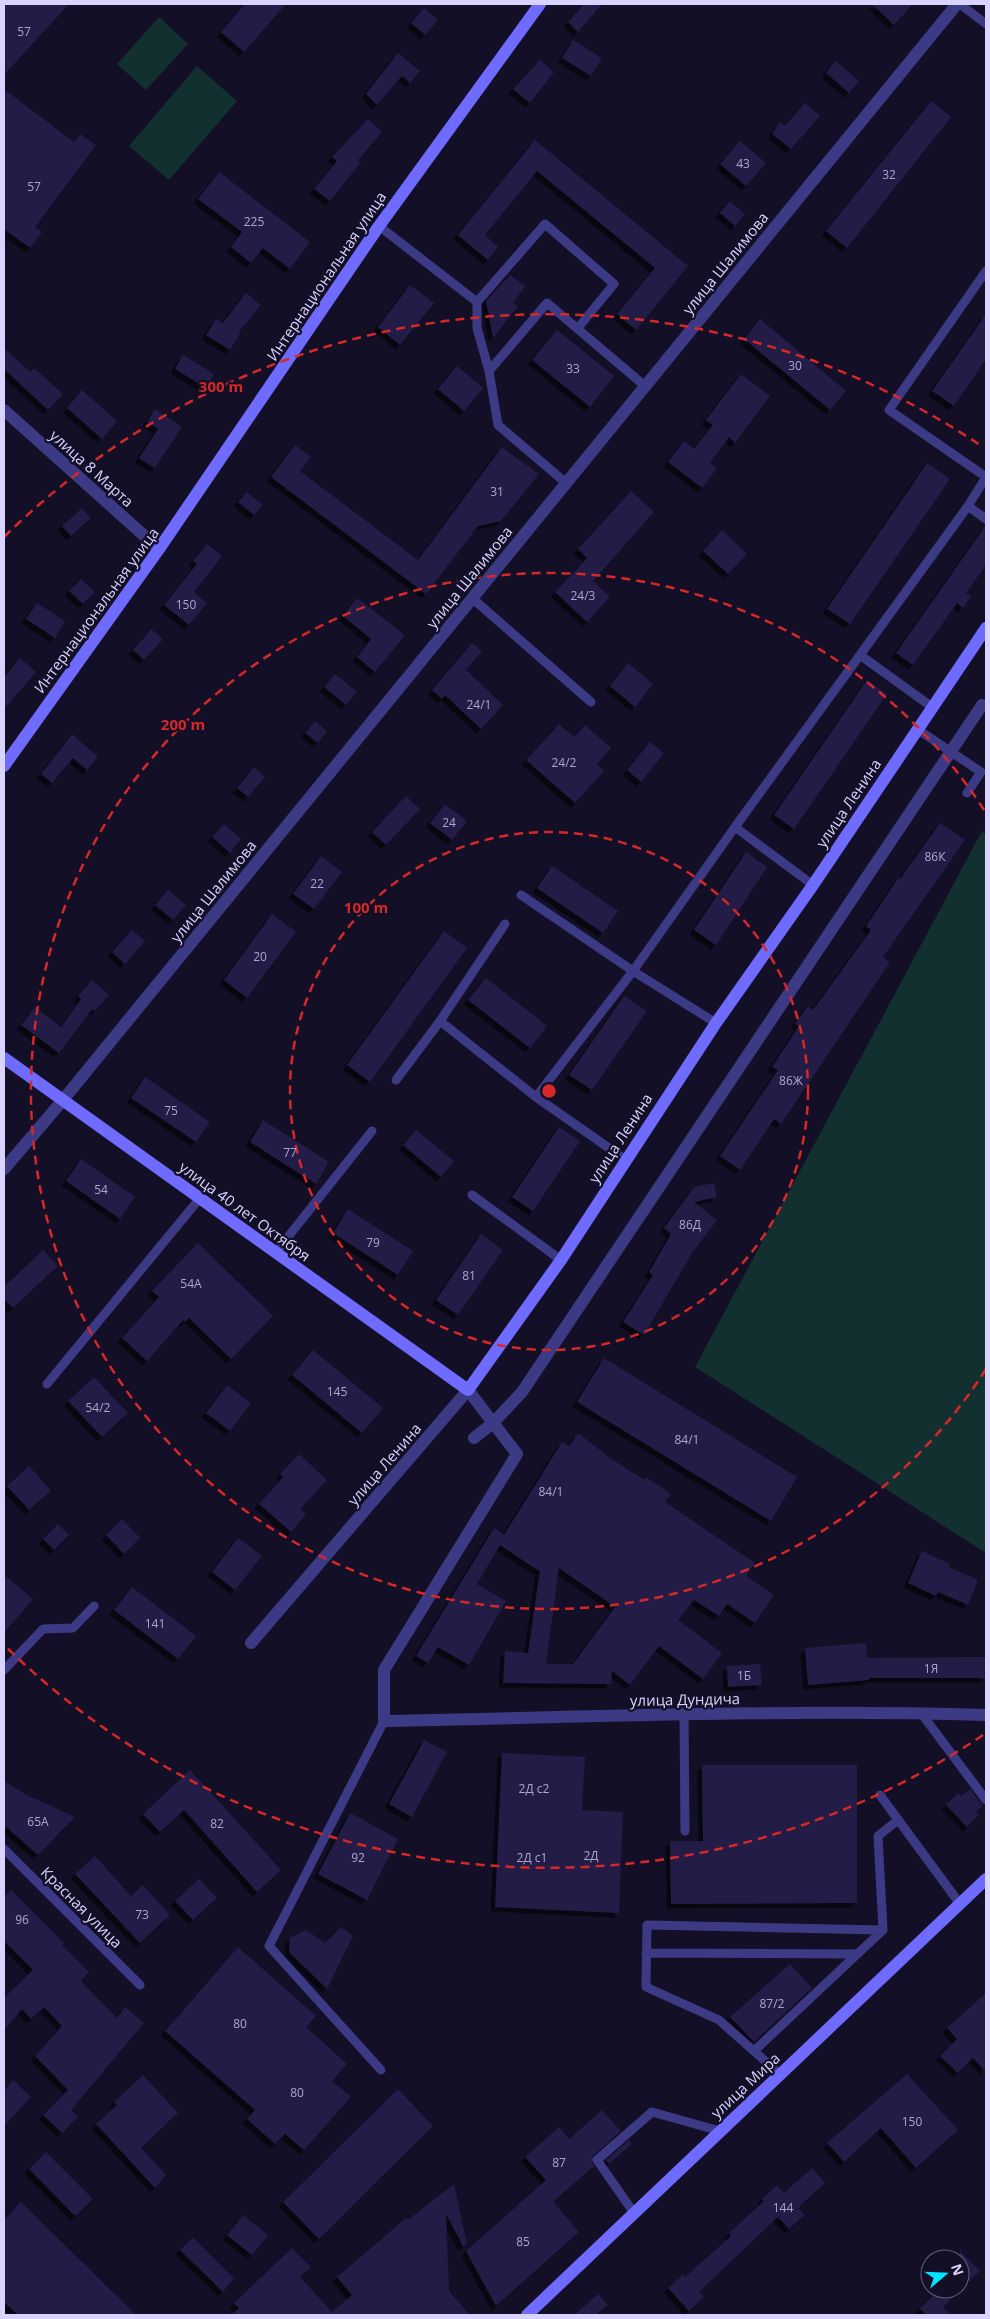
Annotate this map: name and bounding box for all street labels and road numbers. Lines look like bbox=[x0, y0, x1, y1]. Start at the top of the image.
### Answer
street label: Интернациональная улица bbox=[262, 188, 390, 364]
street label: улица Шалимова bbox=[678, 208, 772, 318]
street label: улица 8 Марта bbox=[46, 425, 138, 511]
street label: улица Шалимова bbox=[422, 522, 516, 632]
street label: Интернациональная улица bbox=[29, 523, 163, 697]
street label: улица Ленина bbox=[811, 755, 885, 851]
street label: улица Шалимова bbox=[166, 836, 260, 946]
street label: улица Ленина bbox=[584, 1089, 656, 1187]
street label: улица 40 лет Октября bbox=[175, 1157, 315, 1265]
street label: улица Ленина bbox=[343, 1419, 425, 1509]
street label: улица Дундича bbox=[630, 1688, 740, 1710]
street label: Красная улица bbox=[37, 1862, 127, 1952]
street label: улица Мира bbox=[706, 2048, 784, 2122]

